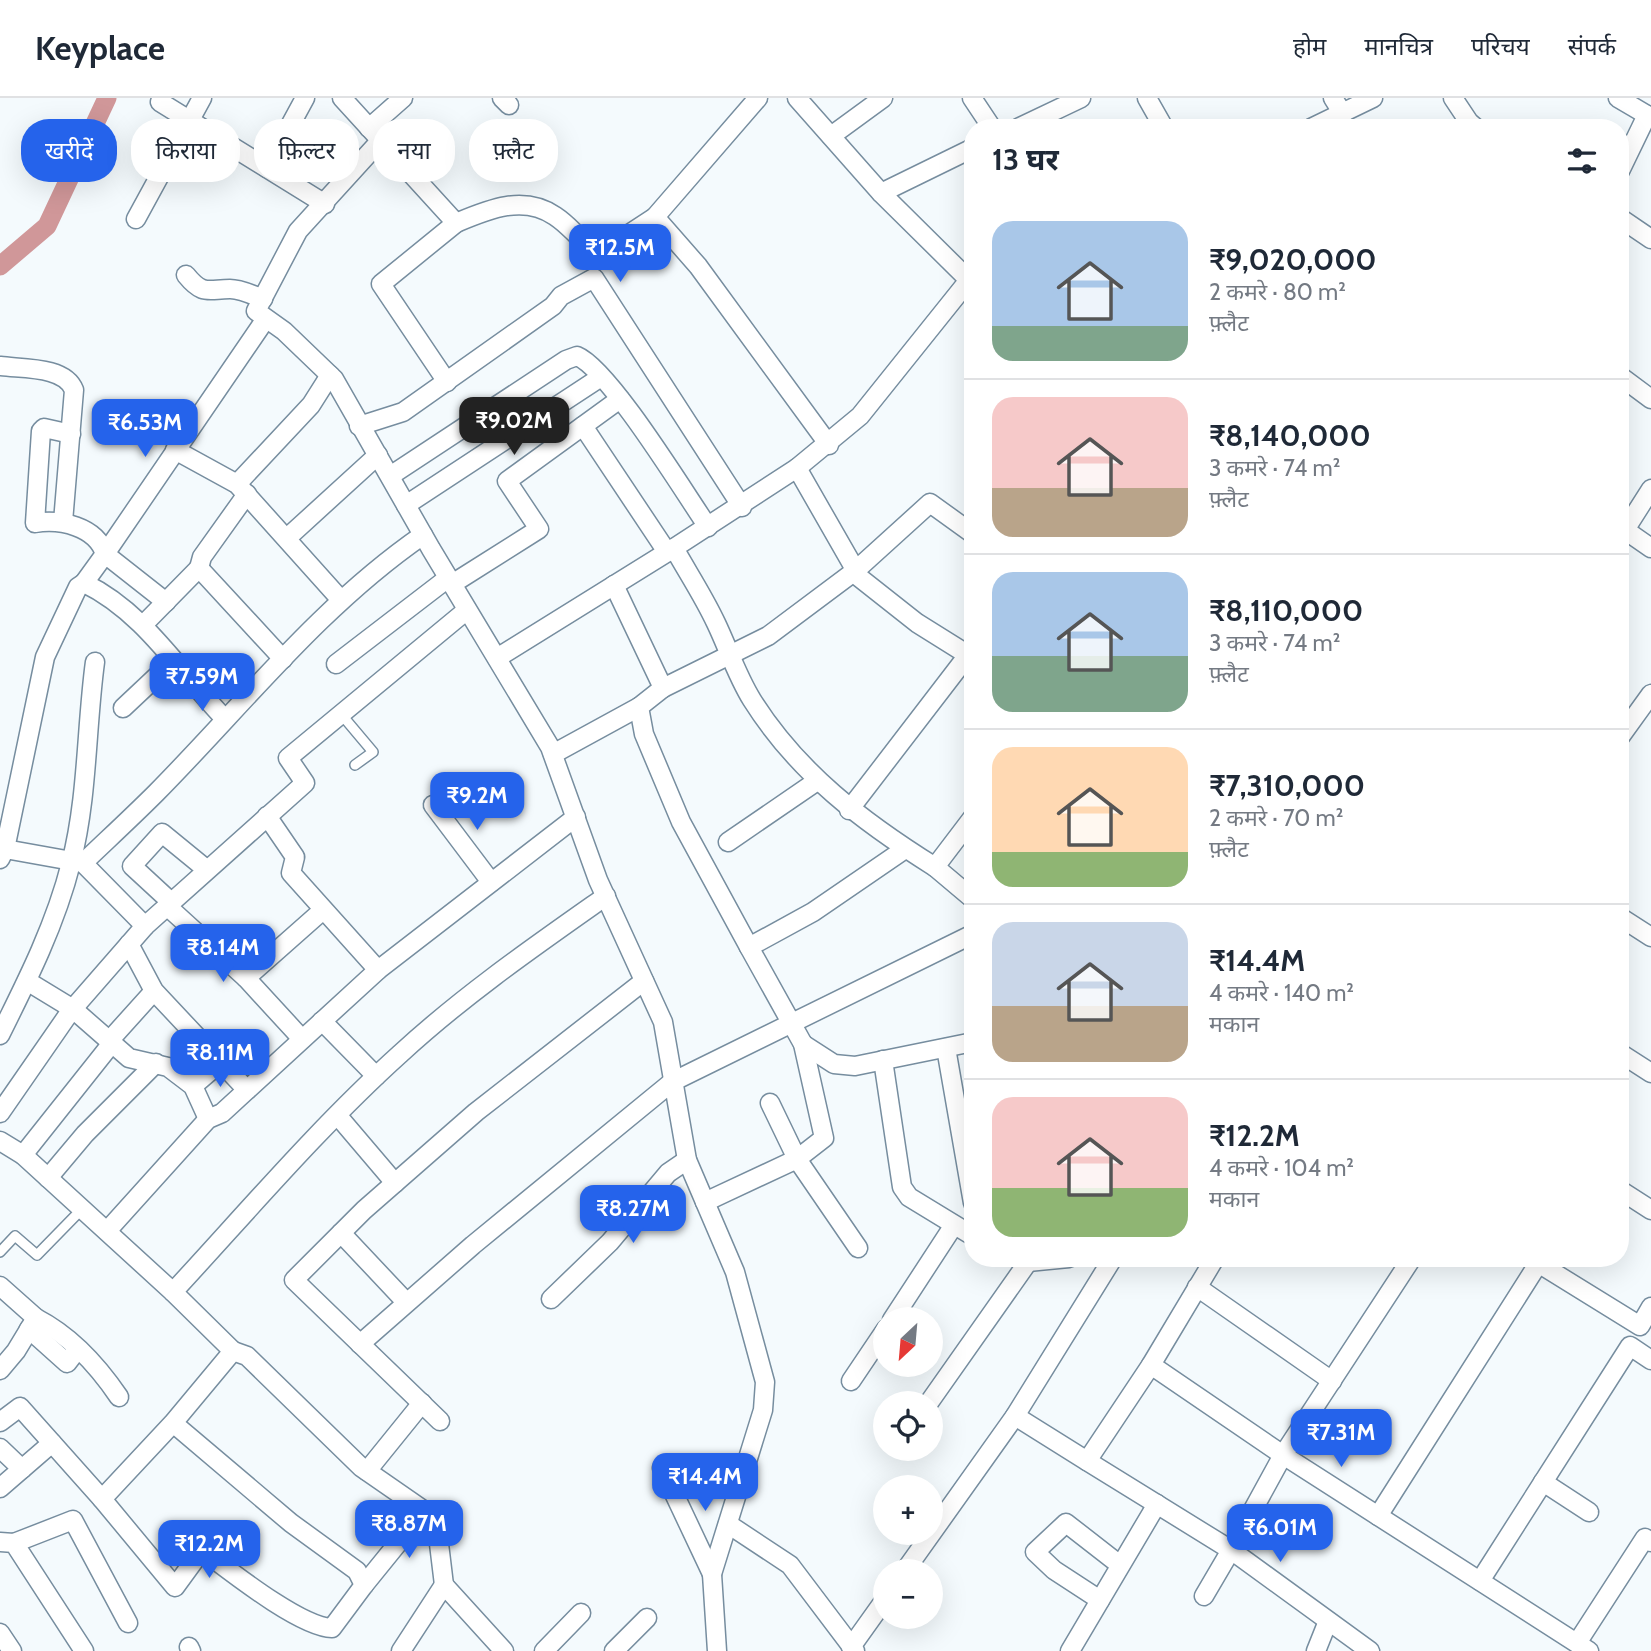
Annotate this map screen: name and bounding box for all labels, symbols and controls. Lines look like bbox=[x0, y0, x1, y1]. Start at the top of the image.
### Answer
text: Keyplace bbox=[35, 28, 165, 68]
text: होम bbox=[1293, 32, 1326, 61]
text: मानचित्र bbox=[1364, 32, 1433, 61]
text: परिचय bbox=[1471, 32, 1530, 61]
text: संपर्क bbox=[1568, 32, 1616, 61]
chip: खरीदें bbox=[21, 119, 117, 182]
chip: किराया bbox=[131, 119, 240, 182]
chip: फ़िल्टर bbox=[254, 119, 359, 182]
chip: नया bbox=[373, 119, 455, 182]
chip: फ़्लैट bbox=[469, 119, 558, 182]
text: 13 घर bbox=[992, 141, 1059, 178]
icon: filters bbox=[1563, 142, 1601, 180]
pin: ₹12.5M bbox=[563, 225, 677, 284]
text: ₹12.5M bbox=[585, 233, 655, 261]
text: ₹9,020,000 bbox=[1209, 241, 1377, 278]
icon: home bbox=[1048, 249, 1132, 333]
text: 2 कमरे · 80 m² bbox=[1209, 278, 1346, 306]
text: फ़्लैट bbox=[1209, 309, 1249, 337]
pin: ₹9.02M bbox=[457, 398, 571, 457]
pin: ₹6.53M bbox=[88, 400, 202, 459]
text: ₹9.02M bbox=[475, 406, 553, 434]
text: ₹6.53M bbox=[108, 408, 182, 436]
text: ₹8,140,000 bbox=[1209, 417, 1371, 454]
icon: home bbox=[1048, 425, 1132, 509]
text: 3 कमरे · 74 m² bbox=[1209, 454, 1340, 482]
text: फ़्लैट bbox=[1209, 485, 1249, 513]
text: ₹8,110,000 bbox=[1209, 592, 1363, 629]
icon: home bbox=[1048, 600, 1132, 684]
text: 3 कमरे · 74 m² bbox=[1209, 629, 1340, 657]
pin: ₹7.59M bbox=[145, 654, 259, 713]
text: फ़्लैट bbox=[1209, 660, 1249, 688]
text: ₹7.59M bbox=[166, 662, 238, 690]
text: ₹7,310,000 bbox=[1209, 767, 1365, 804]
pin: ₹9.2M bbox=[428, 772, 526, 832]
icon: home bbox=[1048, 775, 1132, 859]
text: ₹9.2M bbox=[446, 781, 508, 809]
text: 2 कमरे · 70 m² bbox=[1209, 804, 1343, 832]
text: फ़्लैट bbox=[1209, 835, 1249, 863]
pin: ₹8.14M bbox=[166, 924, 280, 984]
text: ₹8.14M bbox=[186, 933, 260, 961]
text: ₹14.4M bbox=[1209, 942, 1305, 979]
icon: home bbox=[1048, 950, 1132, 1034]
text: 4 कमरे · 140 m² bbox=[1209, 979, 1354, 1007]
text: मकान bbox=[1209, 1010, 1259, 1038]
pin: ₹8.11M bbox=[163, 1030, 277, 1089]
text: ₹8.11M bbox=[186, 1038, 254, 1066]
text: ₹12.2M bbox=[1209, 1117, 1300, 1154]
icon: home bbox=[1048, 1125, 1132, 1209]
text: 4 कमरे · 104 m² bbox=[1209, 1154, 1354, 1182]
text: मकान bbox=[1209, 1185, 1259, 1213]
pin: ₹8.27M bbox=[576, 1186, 690, 1245]
text: ₹8.27M bbox=[596, 1194, 670, 1222]
north arrow bbox=[873, 1307, 943, 1377]
map controls bbox=[873, 1307, 943, 1629]
button: locate bbox=[873, 1391, 943, 1461]
pin: ₹7.31M bbox=[1284, 1410, 1398, 1469]
text: ₹7.31M bbox=[1307, 1418, 1375, 1446]
pin: ₹14.4M bbox=[648, 1454, 762, 1513]
text: ₹14.4M bbox=[668, 1462, 742, 1490]
button: + bbox=[873, 1475, 943, 1545]
pin: ₹8.87M bbox=[352, 1500, 466, 1560]
pin: ₹6.01M bbox=[1223, 1504, 1337, 1564]
text: ₹8.87M bbox=[371, 1509, 447, 1537]
text: ₹6.01M bbox=[1243, 1513, 1317, 1541]
pin: ₹12.2M bbox=[152, 1520, 266, 1580]
text: ₹12.2M bbox=[174, 1529, 244, 1557]
button: − bbox=[873, 1559, 943, 1629]

